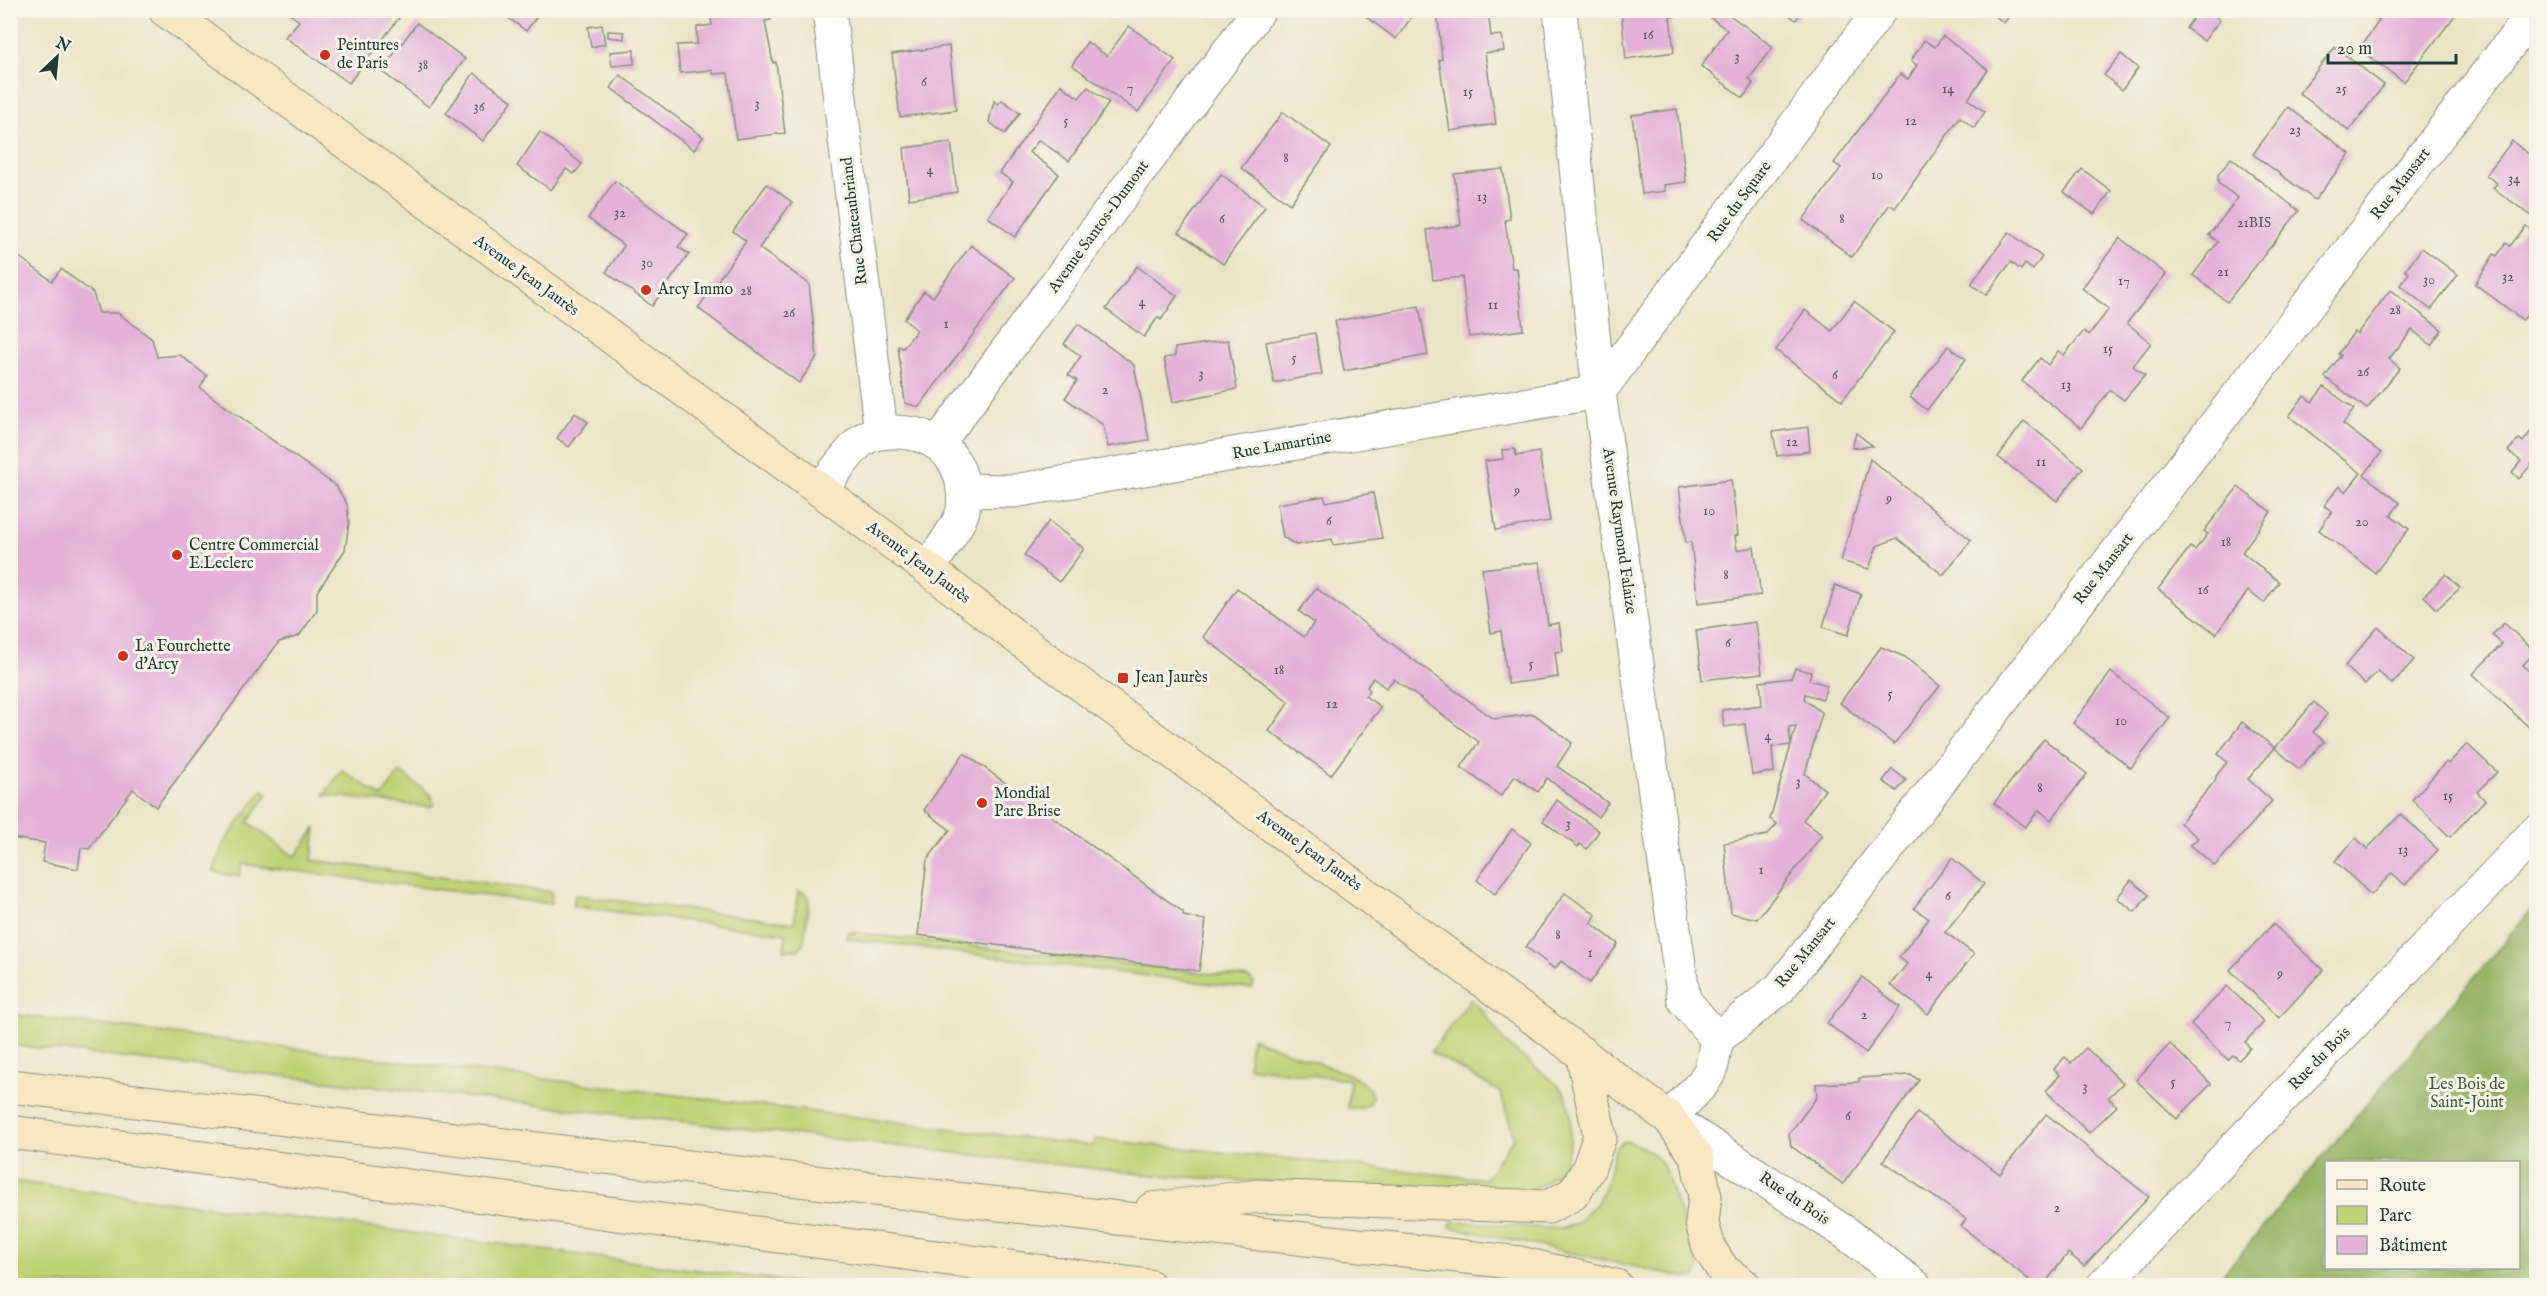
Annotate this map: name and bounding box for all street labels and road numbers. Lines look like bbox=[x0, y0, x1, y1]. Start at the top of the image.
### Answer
street label: Rue Mansart bbox=[2367, 144, 2436, 224]
street label: Rue Chateaubriand bbox=[837, 155, 873, 286]
street label: Avenue Santos-Dumont bbox=[1044, 156, 1154, 298]
street label: Rue du Square bbox=[1704, 157, 1776, 247]
street label: Avenue Jean Jaurès bbox=[469, 231, 583, 321]
street label: Rue Lamartine bbox=[1231, 427, 1333, 465]
street label: Avenue Raymond Falaize bbox=[1597, 446, 1641, 615]
street label: Avenue Jean Jaurès bbox=[861, 517, 974, 609]
street label: Rue Mansart bbox=[2070, 529, 2139, 609]
street label: Avenue Jean Jaurès bbox=[1252, 806, 1366, 896]
street label: Rue Mansart bbox=[1771, 913, 1841, 993]
street label: Rue du Bois bbox=[2285, 1023, 2355, 1095]
street label: Rue du Bois bbox=[1755, 1168, 1833, 1230]

